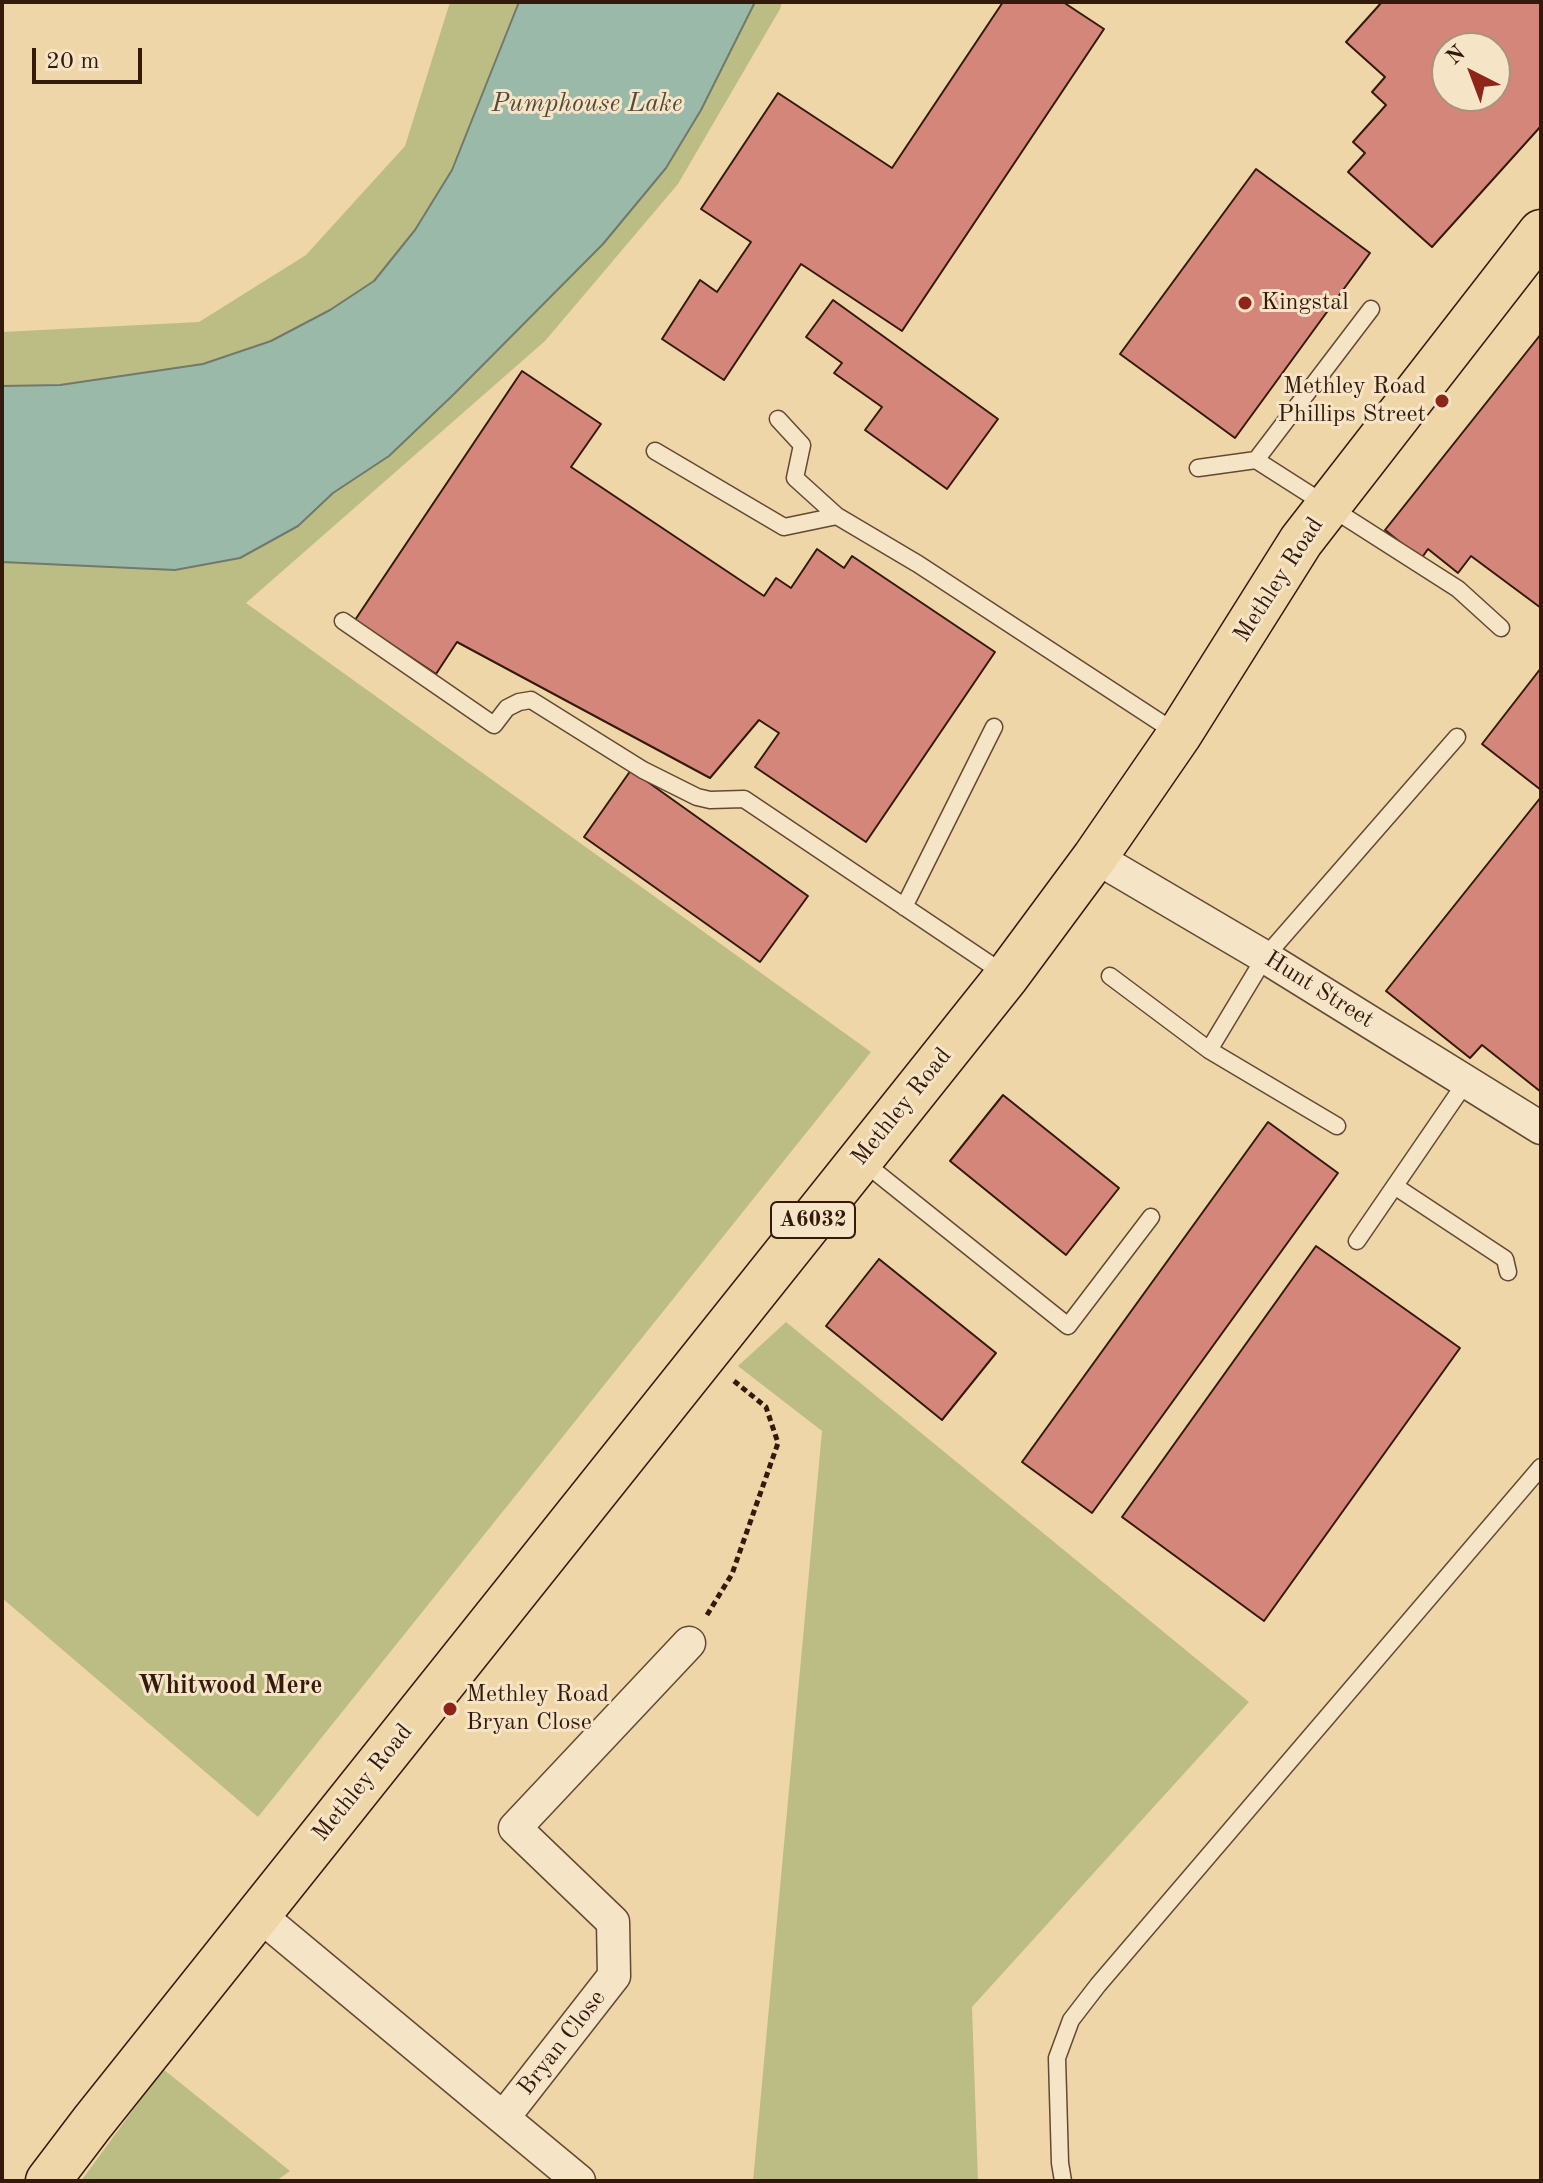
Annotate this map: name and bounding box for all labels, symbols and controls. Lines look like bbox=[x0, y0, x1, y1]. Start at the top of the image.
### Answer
scale bar bbox=[36, 32, 146, 82]
north arrow bbox=[1431, 32, 1511, 112]
text: N bbox=[1443, 42, 1470, 69]
text: 20 m bbox=[46, 50, 100, 74]
water label: Pumphouse Lake bbox=[492, 88, 682, 120]
place label: Kingstal bbox=[1261, 289, 1349, 317]
marker: Kingstal bbox=[1236, 294, 1254, 312]
place label: Methley Road Phillips Street bbox=[1278, 373, 1426, 429]
marker: Methley Road Phillips Street bbox=[1433, 392, 1451, 410]
street label: Methley Road bbox=[1228, 512, 1330, 648]
street label: Hunt Street bbox=[1259, 945, 1379, 1035]
street label: Methley Road bbox=[846, 1042, 958, 1172]
road number: A6032 bbox=[771, 1202, 855, 1238]
district label: Whitwood Mere bbox=[138, 1670, 322, 1702]
place label: Methley Road Bryan Close bbox=[466, 1681, 609, 1737]
marker: Methley Road Bryan Close bbox=[441, 1700, 459, 1718]
street label: Methley Road bbox=[307, 1718, 419, 1848]
street label: Bryan Close bbox=[512, 1985, 612, 2101]

